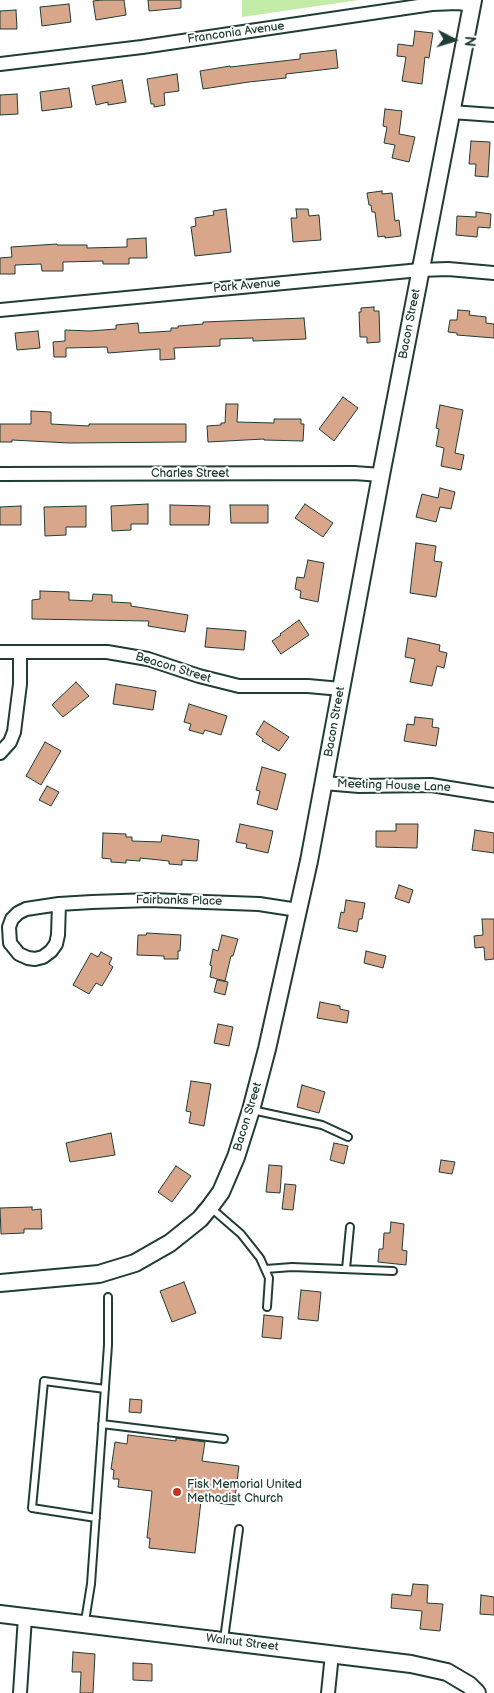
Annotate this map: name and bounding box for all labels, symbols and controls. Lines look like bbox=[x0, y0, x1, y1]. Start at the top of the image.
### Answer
north arrow bbox=[429, 15, 479, 65]
street label: Franconia Avenue bbox=[187, 19, 285, 47]
text: N bbox=[461, 35, 478, 47]
street label: Park Avenue bbox=[213, 276, 281, 296]
street label: Bacon Street bbox=[396, 288, 424, 360]
street label: Charles Street bbox=[151, 467, 229, 481]
street label: Beacon Street bbox=[133, 650, 213, 686]
street label: Bacon Street bbox=[322, 686, 348, 758]
street label: Meeting House Lane bbox=[337, 777, 451, 795]
street label: Fairbanks Place bbox=[136, 893, 222, 909]
street label: Bacon Street bbox=[231, 1081, 265, 1153]
place label: Fisk Memorial United Methodist Church bbox=[187, 1478, 302, 1506]
marker: Fisk Memorial United Methodist Church bbox=[171, 1486, 183, 1498]
street label: Walnut Street bbox=[205, 1631, 279, 1655]

